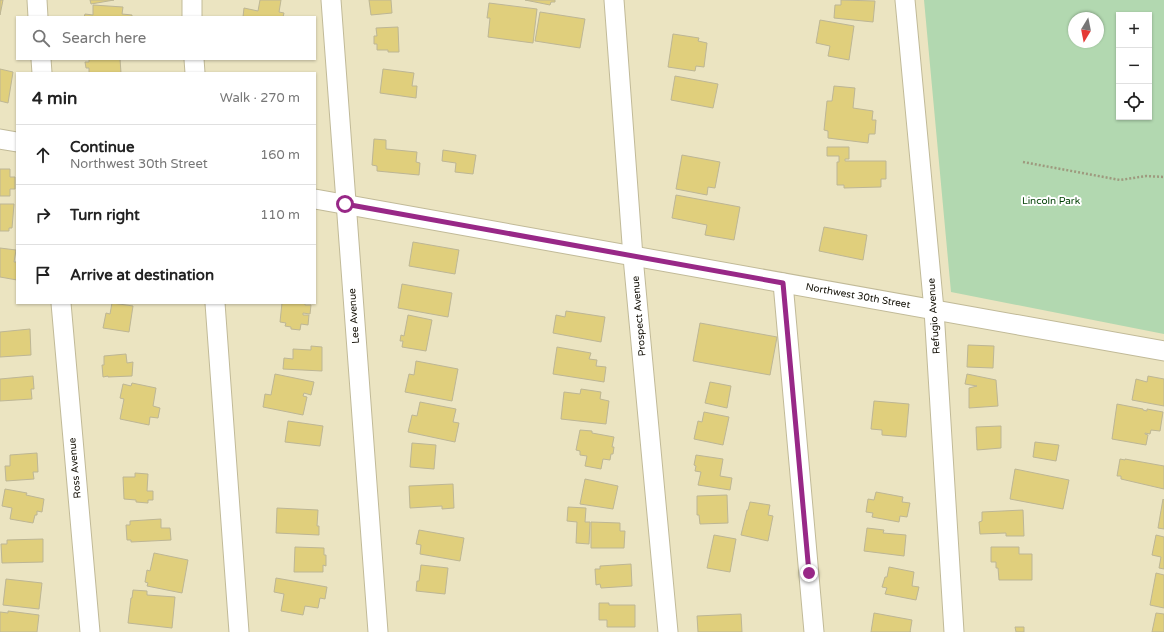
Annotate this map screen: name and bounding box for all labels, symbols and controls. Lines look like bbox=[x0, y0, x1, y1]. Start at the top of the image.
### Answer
north arrow bbox=[1068, 12, 1104, 48]
map controls bbox=[1116, 12, 1152, 120]
button: + bbox=[1116, 12, 1152, 48]
search box bbox=[16, 16, 316, 60]
icon: search bbox=[30, 27, 52, 49]
text: Search here bbox=[62, 29, 146, 47]
button: − bbox=[1116, 48, 1152, 84]
button: locate bbox=[1116, 84, 1152, 120]
text: 4 min bbox=[32, 88, 77, 109]
text: Walk · 270 m bbox=[220, 90, 300, 106]
text: Continue bbox=[70, 138, 134, 156]
icon: ahead bbox=[32, 144, 54, 166]
text: 160 m bbox=[260, 147, 300, 163]
text: Northwest 30th Street bbox=[70, 156, 208, 172]
route start bbox=[336, 195, 354, 213]
park label: Lincoln Park bbox=[1022, 195, 1081, 207]
icon: right bbox=[32, 204, 54, 226]
text: Turn right bbox=[70, 206, 140, 224]
text: 110 m bbox=[260, 207, 300, 223]
icon: arrive bbox=[32, 264, 54, 286]
text: Arrive at destination bbox=[70, 266, 214, 284]
street label: Prospect Avenue bbox=[629, 275, 648, 357]
street label: Refugio Avenue bbox=[925, 277, 943, 354]
street label: Northwest 30th Street bbox=[805, 281, 911, 311]
street label: Lee Avenue bbox=[346, 288, 362, 344]
street label: Ross Avenue bbox=[66, 437, 84, 499]
route end bbox=[800, 564, 818, 582]

